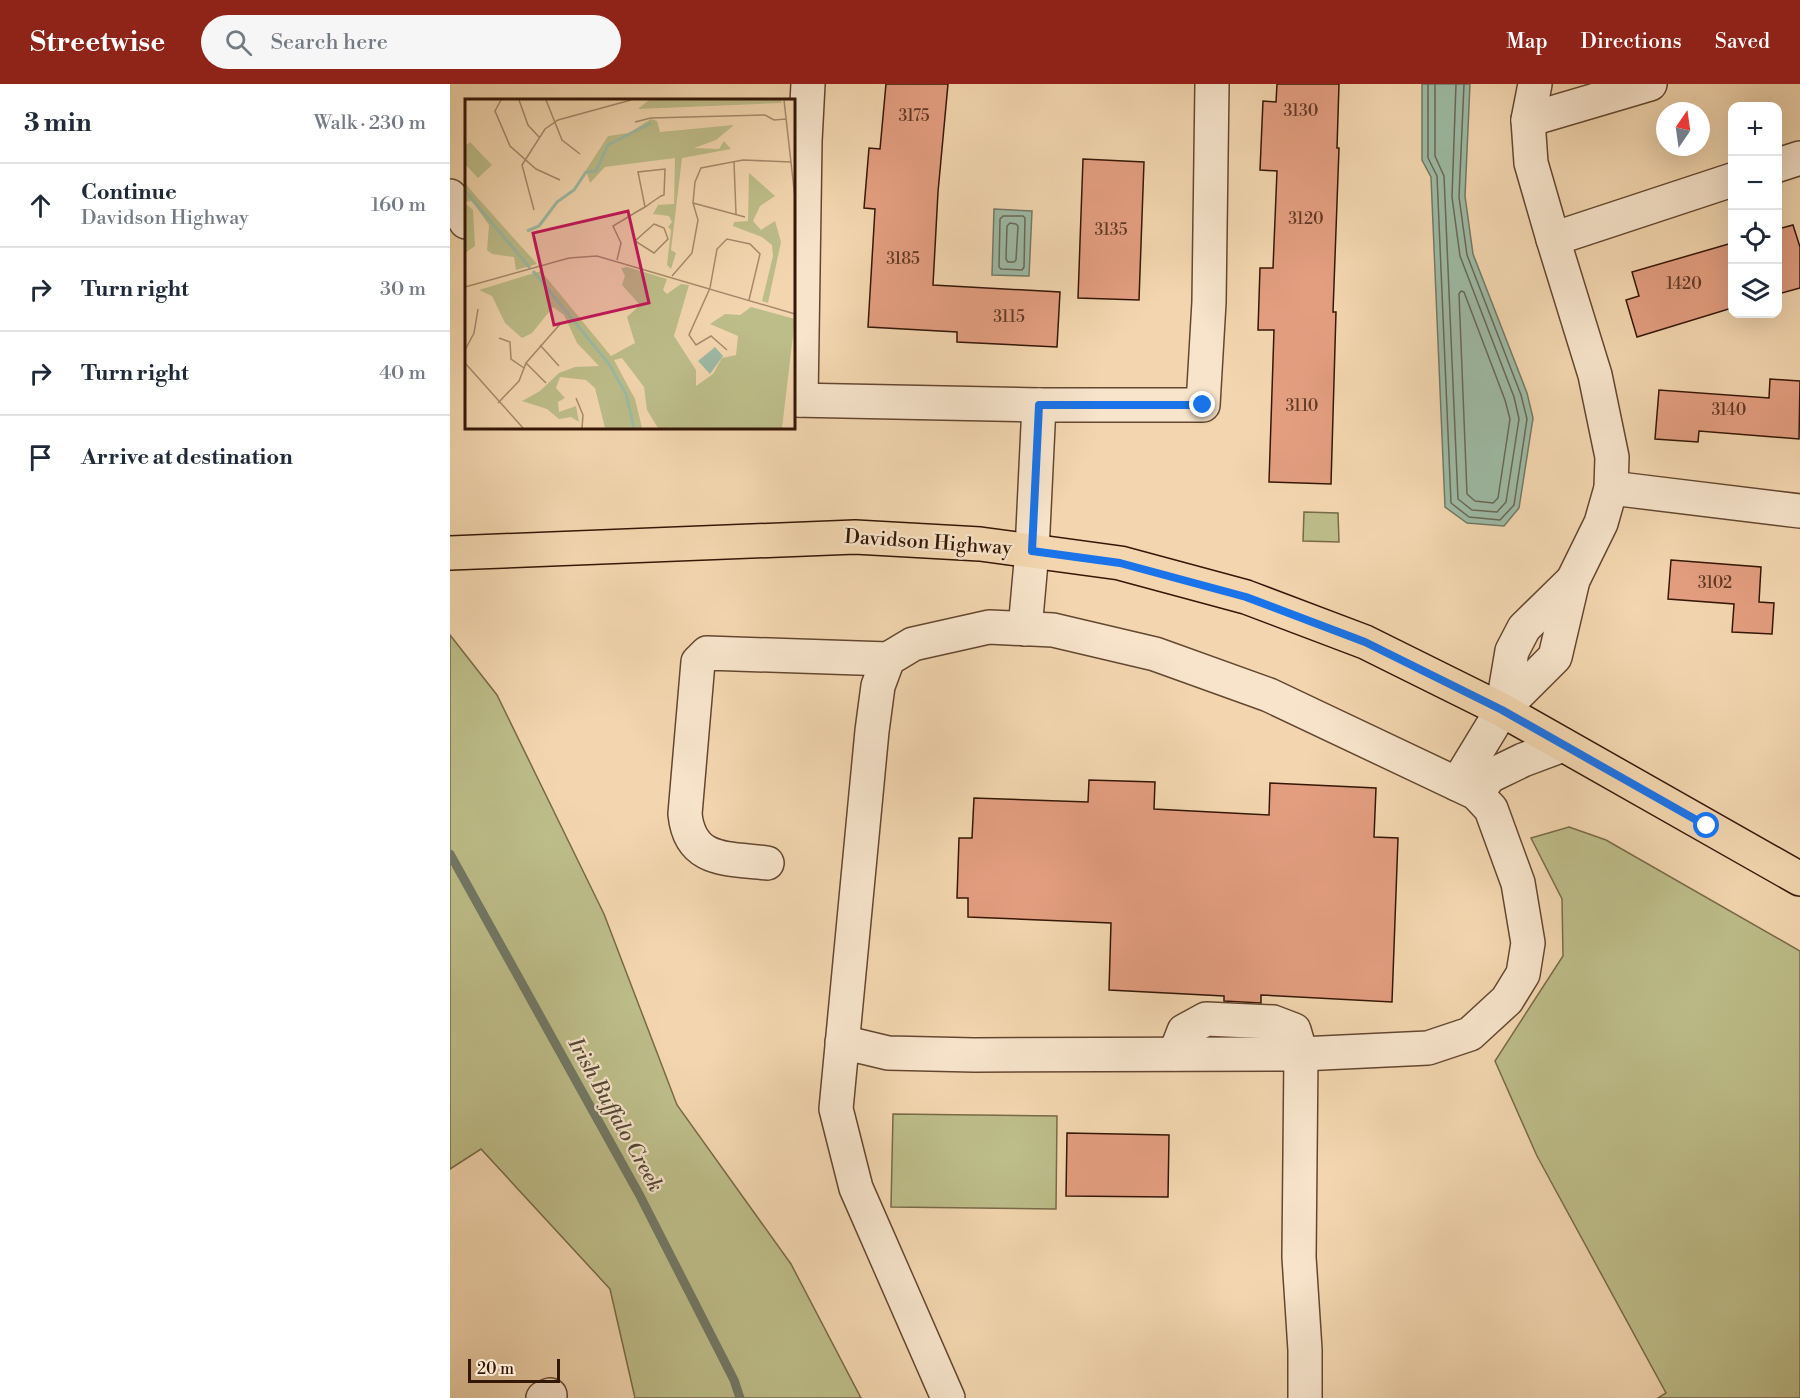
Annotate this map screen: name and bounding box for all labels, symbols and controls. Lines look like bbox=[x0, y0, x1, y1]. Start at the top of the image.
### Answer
search box bbox=[201, 15, 621, 69]
text: Streetwise bbox=[30, 25, 165, 60]
icon: search bbox=[222, 26, 255, 59]
text: Search here bbox=[270, 29, 388, 56]
text: Map bbox=[1506, 29, 1548, 55]
text: Directions bbox=[1581, 29, 1682, 55]
text: Saved bbox=[1715, 29, 1770, 55]
inset map bbox=[465, 99, 795, 429]
house number: 3130 bbox=[1284, 101, 1318, 121]
north arrow bbox=[1656, 102, 1710, 156]
map controls bbox=[1728, 102, 1782, 318]
button: + bbox=[1728, 102, 1782, 156]
house number: 3175 bbox=[898, 106, 930, 126]
text: 3 min bbox=[24, 107, 92, 139]
text: Walk · 230 m bbox=[314, 111, 426, 136]
button: − bbox=[1728, 156, 1782, 210]
text: Continue bbox=[81, 179, 177, 206]
icon: ahead bbox=[24, 189, 57, 222]
text: 160 m bbox=[371, 193, 426, 218]
text: Davidson Highway bbox=[81, 206, 249, 231]
house number: 3120 bbox=[1288, 209, 1324, 229]
button: locate bbox=[1728, 210, 1782, 264]
house number: 3135 bbox=[1095, 220, 1128, 240]
house number: 3185 bbox=[886, 249, 920, 269]
button: layers bbox=[1728, 264, 1782, 318]
icon: right bbox=[24, 273, 57, 306]
house number: 1420 bbox=[1666, 274, 1702, 294]
text: Turn right bbox=[81, 276, 189, 303]
text: 30 m bbox=[380, 277, 426, 302]
house number: 3115 bbox=[993, 307, 1025, 327]
icon: right bbox=[24, 357, 57, 390]
text: Turn right bbox=[81, 360, 189, 387]
text: 40 m bbox=[379, 361, 426, 386]
route end bbox=[1189, 391, 1215, 417]
house number: 3110 bbox=[1286, 396, 1318, 416]
house number: 3140 bbox=[1712, 400, 1746, 420]
icon: arrive bbox=[24, 441, 57, 474]
text: Arrive at destination bbox=[81, 444, 293, 471]
street label: Davidson Highway bbox=[843, 525, 1013, 561]
house number: 3102 bbox=[1698, 573, 1732, 593]
route start bbox=[1693, 812, 1719, 838]
water label: Irish Buffalo Creek bbox=[561, 1032, 668, 1197]
scale bar bbox=[468, 1356, 560, 1384]
text: 20 m bbox=[477, 1359, 514, 1379]

